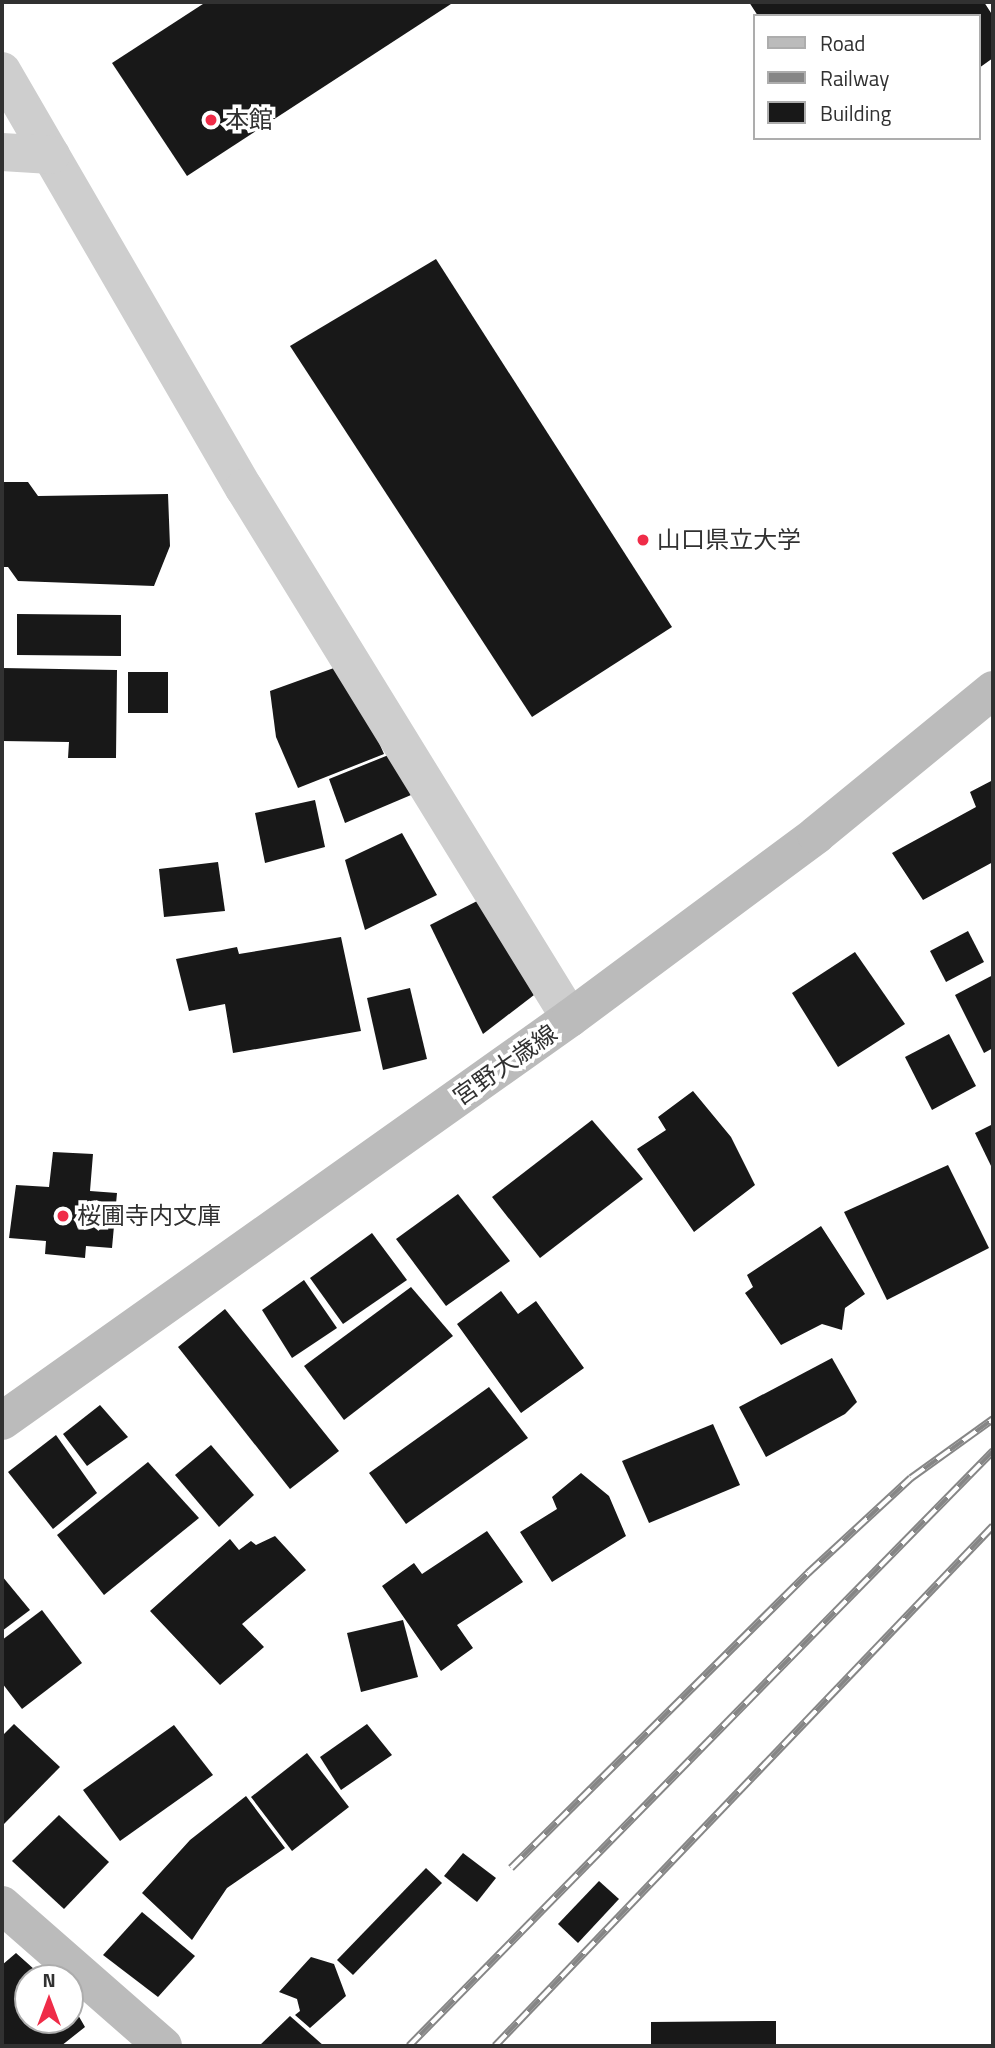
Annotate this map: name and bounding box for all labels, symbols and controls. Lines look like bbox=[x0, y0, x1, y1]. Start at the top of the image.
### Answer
legend bbox=[754, 14, 981, 140]
text: Road bbox=[820, 27, 865, 59]
text: Railway bbox=[820, 62, 889, 94]
text: Building bbox=[820, 97, 891, 129]
place label: 本館 bbox=[225, 106, 273, 134]
marker: 本館 bbox=[203, 112, 219, 128]
place label: 山口県立大学 bbox=[657, 526, 801, 554]
marker: 山口県立大学 bbox=[635, 532, 651, 548]
street label: 宮野大歳線 bbox=[448, 1019, 562, 1111]
place label: 桜圃寺内文庫 bbox=[77, 1202, 221, 1230]
marker: 桜圃寺内文庫 bbox=[55, 1208, 71, 1224]
north arrow bbox=[14, 1964, 84, 2034]
text: N bbox=[42, 1965, 56, 1994]

